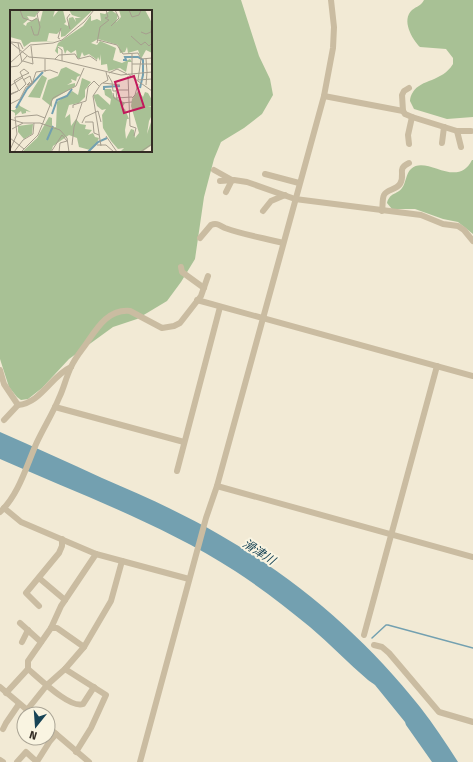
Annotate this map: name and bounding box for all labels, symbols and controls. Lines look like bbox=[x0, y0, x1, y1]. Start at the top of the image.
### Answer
inset map bbox=[10, 10, 152, 152]
water label: 滑津川 bbox=[240, 536, 280, 569]
north arrow bbox=[16, 706, 56, 746]
text: N bbox=[28, 728, 39, 742]

